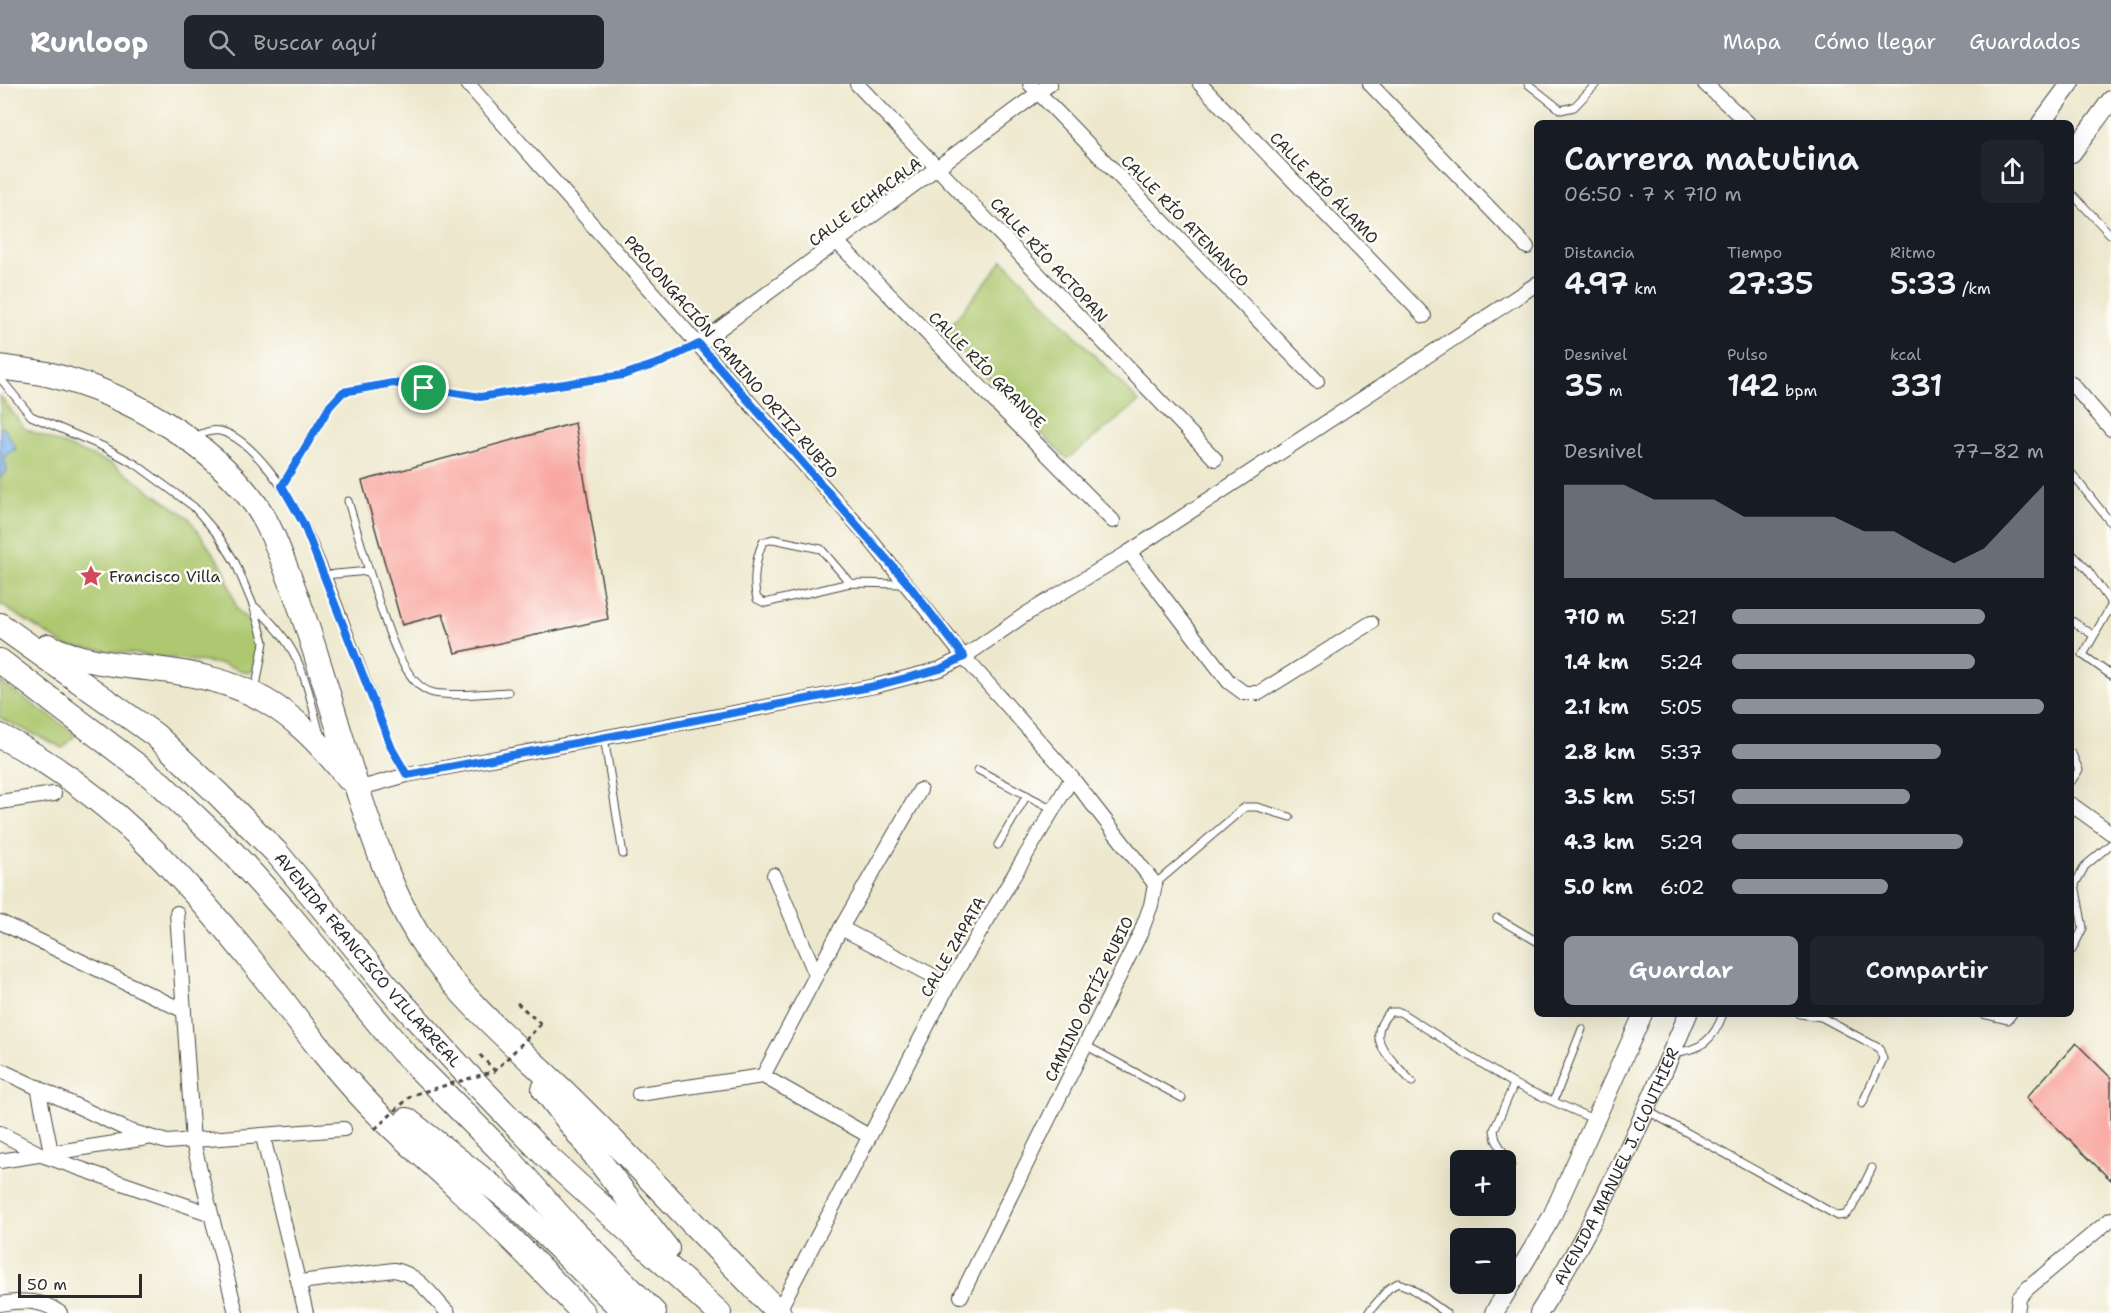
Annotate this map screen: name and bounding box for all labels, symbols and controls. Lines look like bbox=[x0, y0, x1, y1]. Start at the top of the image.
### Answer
search box bbox=[184, 15, 604, 69]
text: Runloop bbox=[30, 23, 148, 61]
icon: search bbox=[205, 26, 238, 59]
text: Buscar aquí bbox=[253, 28, 376, 57]
text: Mapa bbox=[1723, 28, 1781, 56]
text: Cómo llegar bbox=[1814, 28, 1936, 56]
text: Guardados bbox=[1969, 28, 2081, 56]
street label: CALLE RÍO ÁLAMO bbox=[1265, 127, 1383, 249]
text: Carrera matutina bbox=[1564, 136, 1859, 181]
button: share bbox=[1981, 140, 2044, 203]
street label: CALLE RÍO ATENANCO bbox=[1116, 150, 1254, 292]
street label: CALLE ECHACALA bbox=[804, 153, 926, 251]
text: 06:50 · 7 × 710 m bbox=[1564, 181, 1742, 207]
street label: CALLE RÍO ACTOPAN bbox=[986, 193, 1112, 327]
street label: PROLONGACIÓN CAMINO ORTIZ RUBIO bbox=[619, 231, 843, 483]
text: Distancia bbox=[1564, 242, 1635, 263]
text: Tiempo bbox=[1727, 242, 1782, 263]
text: Ritmo bbox=[1890, 242, 1935, 263]
text: 4.97 bbox=[1564, 263, 1629, 304]
text: 27:35 bbox=[1727, 263, 1814, 304]
text: 5:33 bbox=[1890, 263, 1957, 304]
text: km bbox=[1629, 278, 1657, 299]
text: /km bbox=[1957, 278, 1991, 299]
street label: CALLE RÍO GRANDE bbox=[924, 307, 1050, 433]
text: Desnivel bbox=[1564, 344, 1627, 365]
text: Pulso bbox=[1727, 344, 1768, 365]
text: kcal bbox=[1890, 344, 1921, 365]
pin bbox=[398, 362, 449, 413]
text: 35 bbox=[1564, 365, 1603, 406]
text: 142 bbox=[1727, 365, 1780, 406]
text: 331 bbox=[1890, 365, 1943, 406]
icon: arrive bbox=[407, 371, 440, 404]
text: m bbox=[1603, 380, 1622, 401]
text: bpm bbox=[1780, 380, 1817, 401]
text: Desnivel bbox=[1564, 438, 1643, 464]
text: 77–82 m bbox=[1952, 438, 2044, 464]
place icon: Francisco Villa bbox=[78, 563, 104, 589]
place label: Francisco Villa bbox=[109, 566, 221, 587]
text: 710 m bbox=[1564, 604, 1625, 630]
text: 5:21 bbox=[1660, 604, 1697, 630]
text: 1.4 km bbox=[1564, 649, 1629, 675]
text: 5:24 bbox=[1660, 649, 1703, 675]
text: 2.1 km bbox=[1564, 694, 1629, 720]
text: 5:05 bbox=[1660, 694, 1702, 720]
text: 2.8 km bbox=[1564, 739, 1635, 765]
text: 5:37 bbox=[1660, 739, 1702, 765]
text: 3.5 km bbox=[1564, 784, 1634, 810]
text: 5:51 bbox=[1660, 784, 1696, 810]
text: 4.3 km bbox=[1564, 829, 1634, 855]
text: 5:29 bbox=[1660, 829, 1703, 855]
street label: AVENIDA FRANCISCO VILLARREAL bbox=[270, 848, 466, 1072]
text: 5.0 km bbox=[1564, 874, 1633, 900]
text: 6:02 bbox=[1660, 874, 1705, 900]
street label: CALLE ZAPATA bbox=[916, 893, 990, 1001]
street label: CAMINO ORTÍZ RUBIO bbox=[1040, 913, 1138, 1085]
button: Guardar bbox=[1564, 936, 1798, 1005]
button: Compartir bbox=[1810, 936, 2044, 1005]
street label: AVENIDA MANUEL J. CLOUTHIER bbox=[1548, 1044, 1683, 1289]
map controls bbox=[1450, 1150, 1516, 1294]
button: + bbox=[1450, 1150, 1516, 1216]
button: − bbox=[1450, 1228, 1516, 1294]
scale bar bbox=[18, 1271, 142, 1298]
text: 50 m bbox=[27, 1274, 67, 1295]

